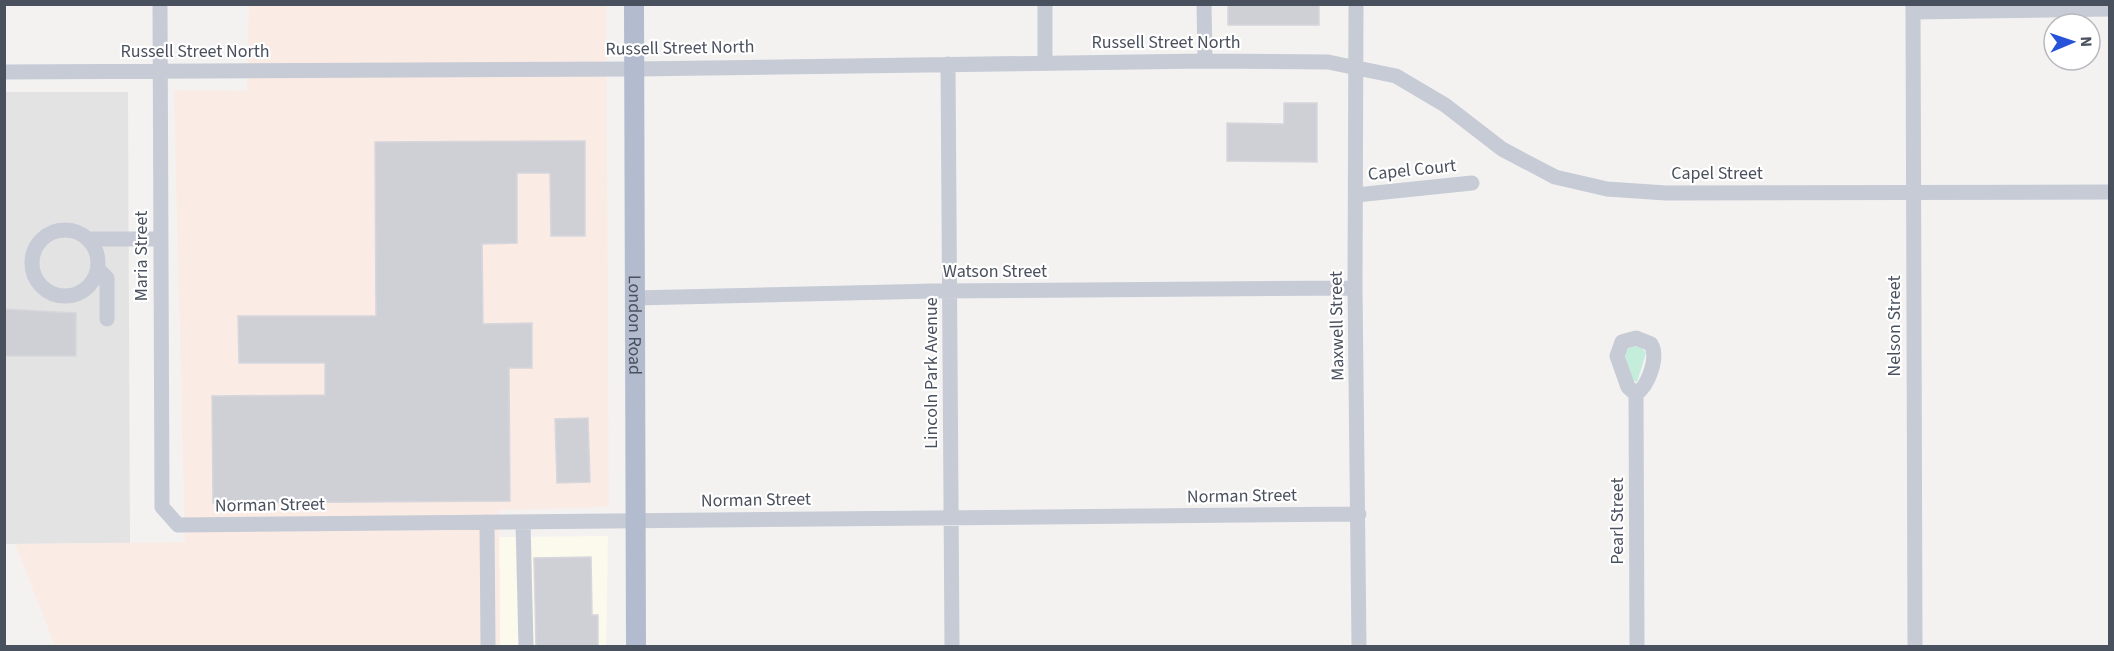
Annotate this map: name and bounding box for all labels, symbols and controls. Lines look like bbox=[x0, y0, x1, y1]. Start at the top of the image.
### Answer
north arrow bbox=[2042, 12, 2102, 72]
street label: Russell Street North bbox=[1091, 30, 1241, 55]
street label: Russell Street North bbox=[605, 34, 755, 62]
text: N bbox=[2075, 36, 2097, 47]
street label: Russell Street North bbox=[120, 39, 270, 64]
street label: Capel Court bbox=[1367, 153, 1457, 187]
street label: Capel Street bbox=[1671, 161, 1763, 186]
street label: Maria Street bbox=[129, 211, 154, 301]
street label: Watson Street bbox=[943, 259, 1047, 284]
street label: Maxwell Street bbox=[1324, 271, 1350, 381]
street label: London Road bbox=[622, 275, 648, 375]
street label: Nelson Street bbox=[1882, 275, 1907, 377]
street label: Lincoln Park Avenue bbox=[919, 297, 944, 449]
street label: Pearl Street bbox=[1605, 477, 1630, 565]
street label: Norman Street bbox=[1187, 483, 1297, 509]
street label: Norman Street bbox=[701, 487, 811, 513]
street label: Norman Street bbox=[215, 492, 325, 518]

